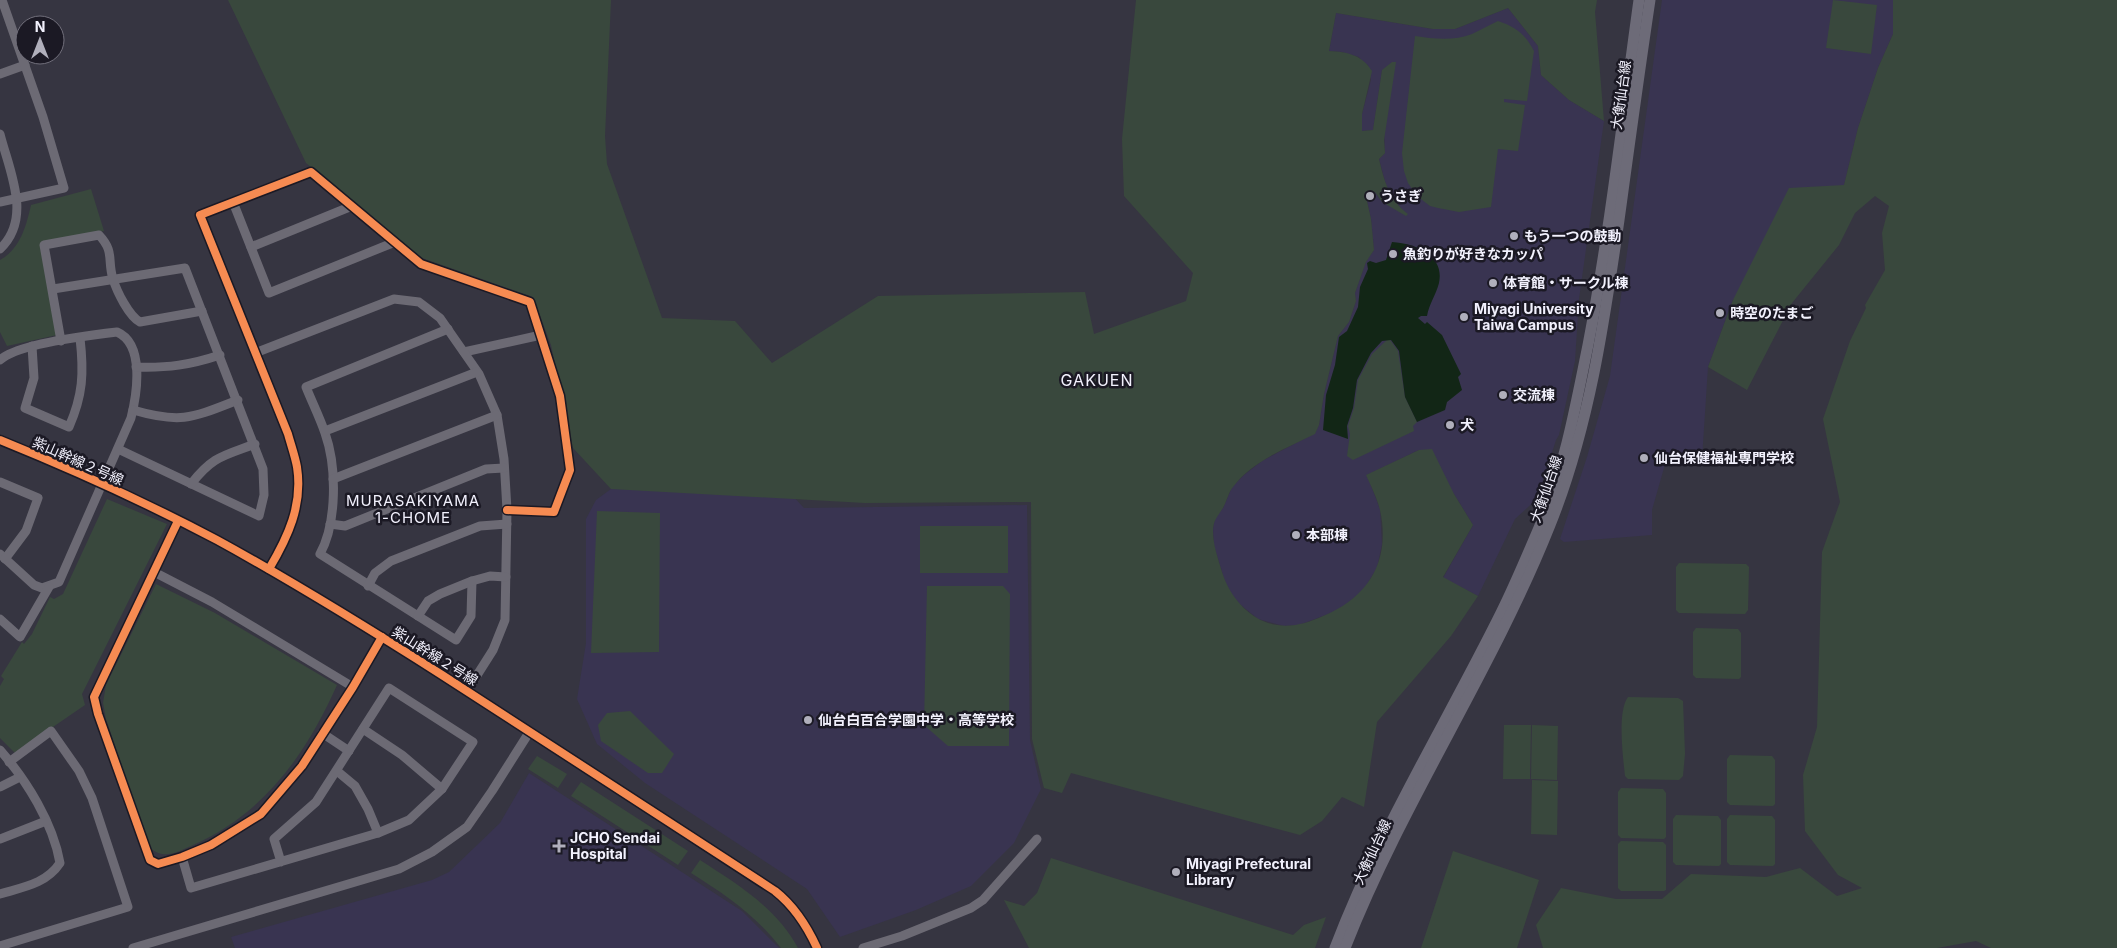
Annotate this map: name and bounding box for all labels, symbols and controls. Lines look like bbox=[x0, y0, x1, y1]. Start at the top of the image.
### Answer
north arrow bbox=[15, 15, 65, 65]
text: N bbox=[35, 18, 45, 35]
street label: 大衡仙台線 bbox=[1607, 59, 1634, 131]
place label: うさぎ bbox=[1380, 187, 1422, 204]
marker: うさぎ bbox=[1364, 190, 1376, 202]
place label: もう一つの鼓動 bbox=[1524, 227, 1622, 244]
marker: もう一つの鼓動 bbox=[1508, 230, 1520, 242]
place label: 魚釣りが好きなカッパ bbox=[1403, 245, 1543, 262]
marker: 魚釣りが好きなカッパ bbox=[1387, 248, 1399, 260]
place label: 体育館・サークル棟 bbox=[1503, 274, 1629, 291]
marker: 体育館・サークル棟 bbox=[1487, 277, 1499, 289]
place label: Miyagi University Taiwa Campus bbox=[1474, 300, 1594, 333]
place label: 時空のたまご bbox=[1730, 304, 1814, 321]
marker: 時空のたまご bbox=[1714, 307, 1726, 319]
marker: Miyagi University Taiwa Campus bbox=[1458, 311, 1470, 323]
district label: GAKUEN bbox=[1061, 370, 1133, 390]
place label: 交流棟 bbox=[1513, 386, 1555, 403]
marker: 交流棟 bbox=[1497, 389, 1509, 401]
place label: 犬 bbox=[1460, 416, 1474, 433]
marker: 犬 bbox=[1444, 419, 1456, 431]
street label: 紫山幹線２号線 bbox=[30, 433, 126, 488]
place label: 仙台保健福祉専門学校 bbox=[1654, 449, 1794, 466]
marker: 仙台保健福祉専門学校 bbox=[1638, 452, 1650, 464]
street label: 大衡仙台線 bbox=[1526, 453, 1565, 525]
district label: MURASAKIYAMA 1-CHOME bbox=[346, 491, 480, 527]
place label: 本部棟 bbox=[1306, 526, 1348, 543]
marker: 本部棟 bbox=[1290, 529, 1302, 541]
street label: 紫山幹線２号線 bbox=[389, 622, 481, 689]
place label: 仙台白百合学園中学・高等学校 bbox=[818, 711, 1014, 728]
marker: 仙台白百合学園中学・高等学校 bbox=[802, 714, 814, 726]
street label: 大衡仙台線 bbox=[1349, 816, 1394, 887]
place label: JCHO Sendai Hospital bbox=[570, 829, 660, 862]
marker: JCHO Sendai Hospital bbox=[552, 839, 566, 853]
place label: Miyagi Prefectural Library bbox=[1186, 855, 1311, 888]
marker: Miyagi Prefectural Library bbox=[1170, 866, 1182, 878]

